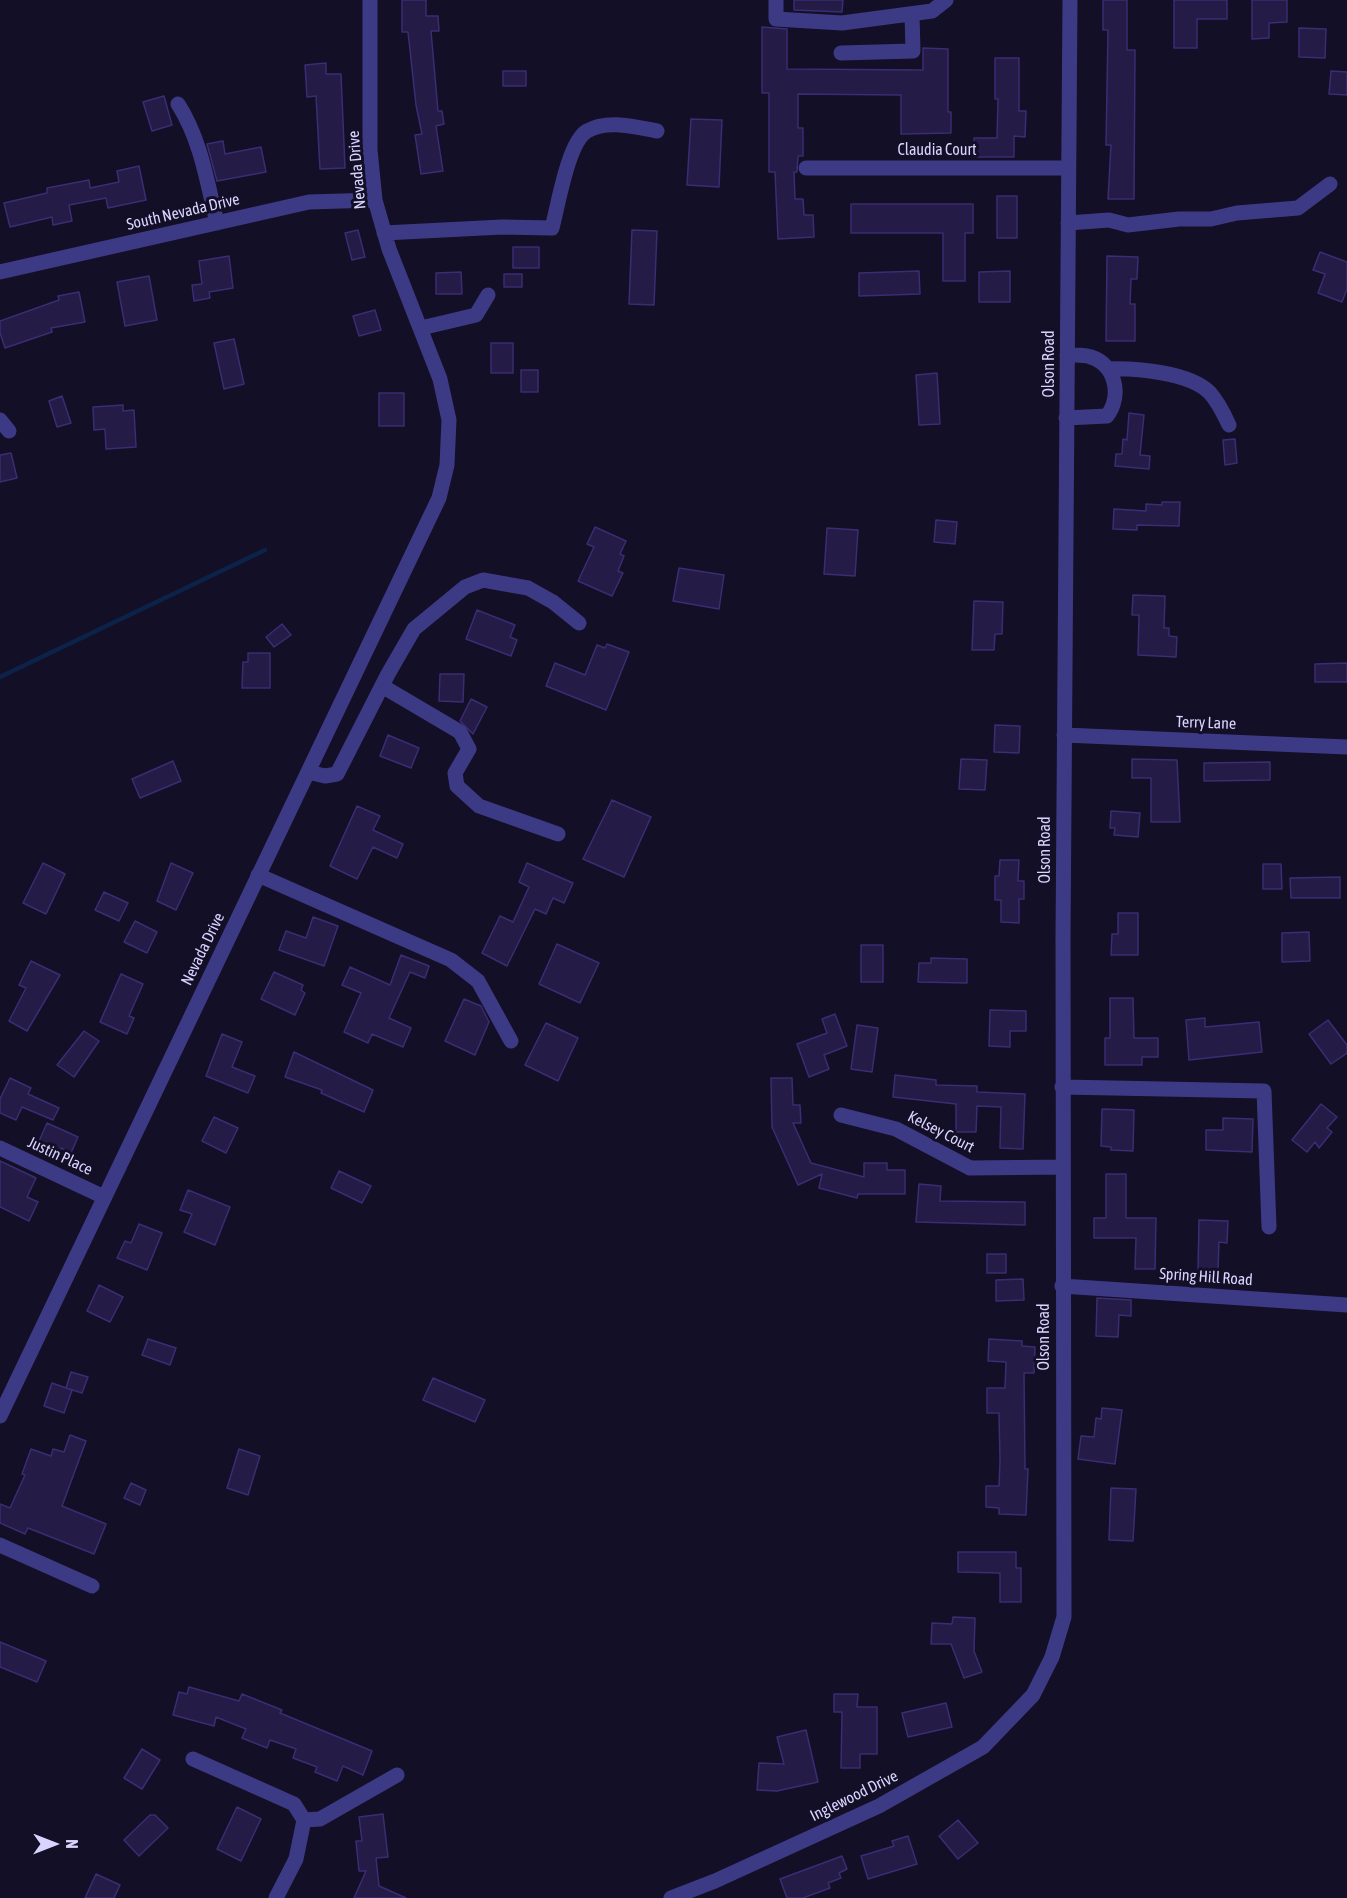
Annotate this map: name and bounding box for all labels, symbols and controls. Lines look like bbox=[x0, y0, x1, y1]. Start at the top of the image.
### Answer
street label: Nevada Drive bbox=[344, 130, 370, 210]
street label: Claudia Court bbox=[897, 140, 977, 160]
street label: South Nevada Drive bbox=[125, 190, 241, 234]
street label: Olson Road bbox=[1039, 330, 1059, 398]
street label: Terry Lane bbox=[1176, 712, 1236, 734]
street label: Olson Road bbox=[1035, 816, 1055, 884]
street label: Nevada Drive bbox=[177, 909, 229, 989]
street label: Kelsey Court bbox=[904, 1107, 978, 1157]
street label: Justin Place bbox=[24, 1133, 96, 1179]
street label: Spring Hill Road bbox=[1159, 1264, 1253, 1290]
street label: Olson Road bbox=[1034, 1303, 1054, 1371]
street label: Inglewood Drive bbox=[807, 1767, 901, 1825]
north arrow bbox=[24, 1814, 84, 1874]
text: N bbox=[63, 1839, 81, 1849]

